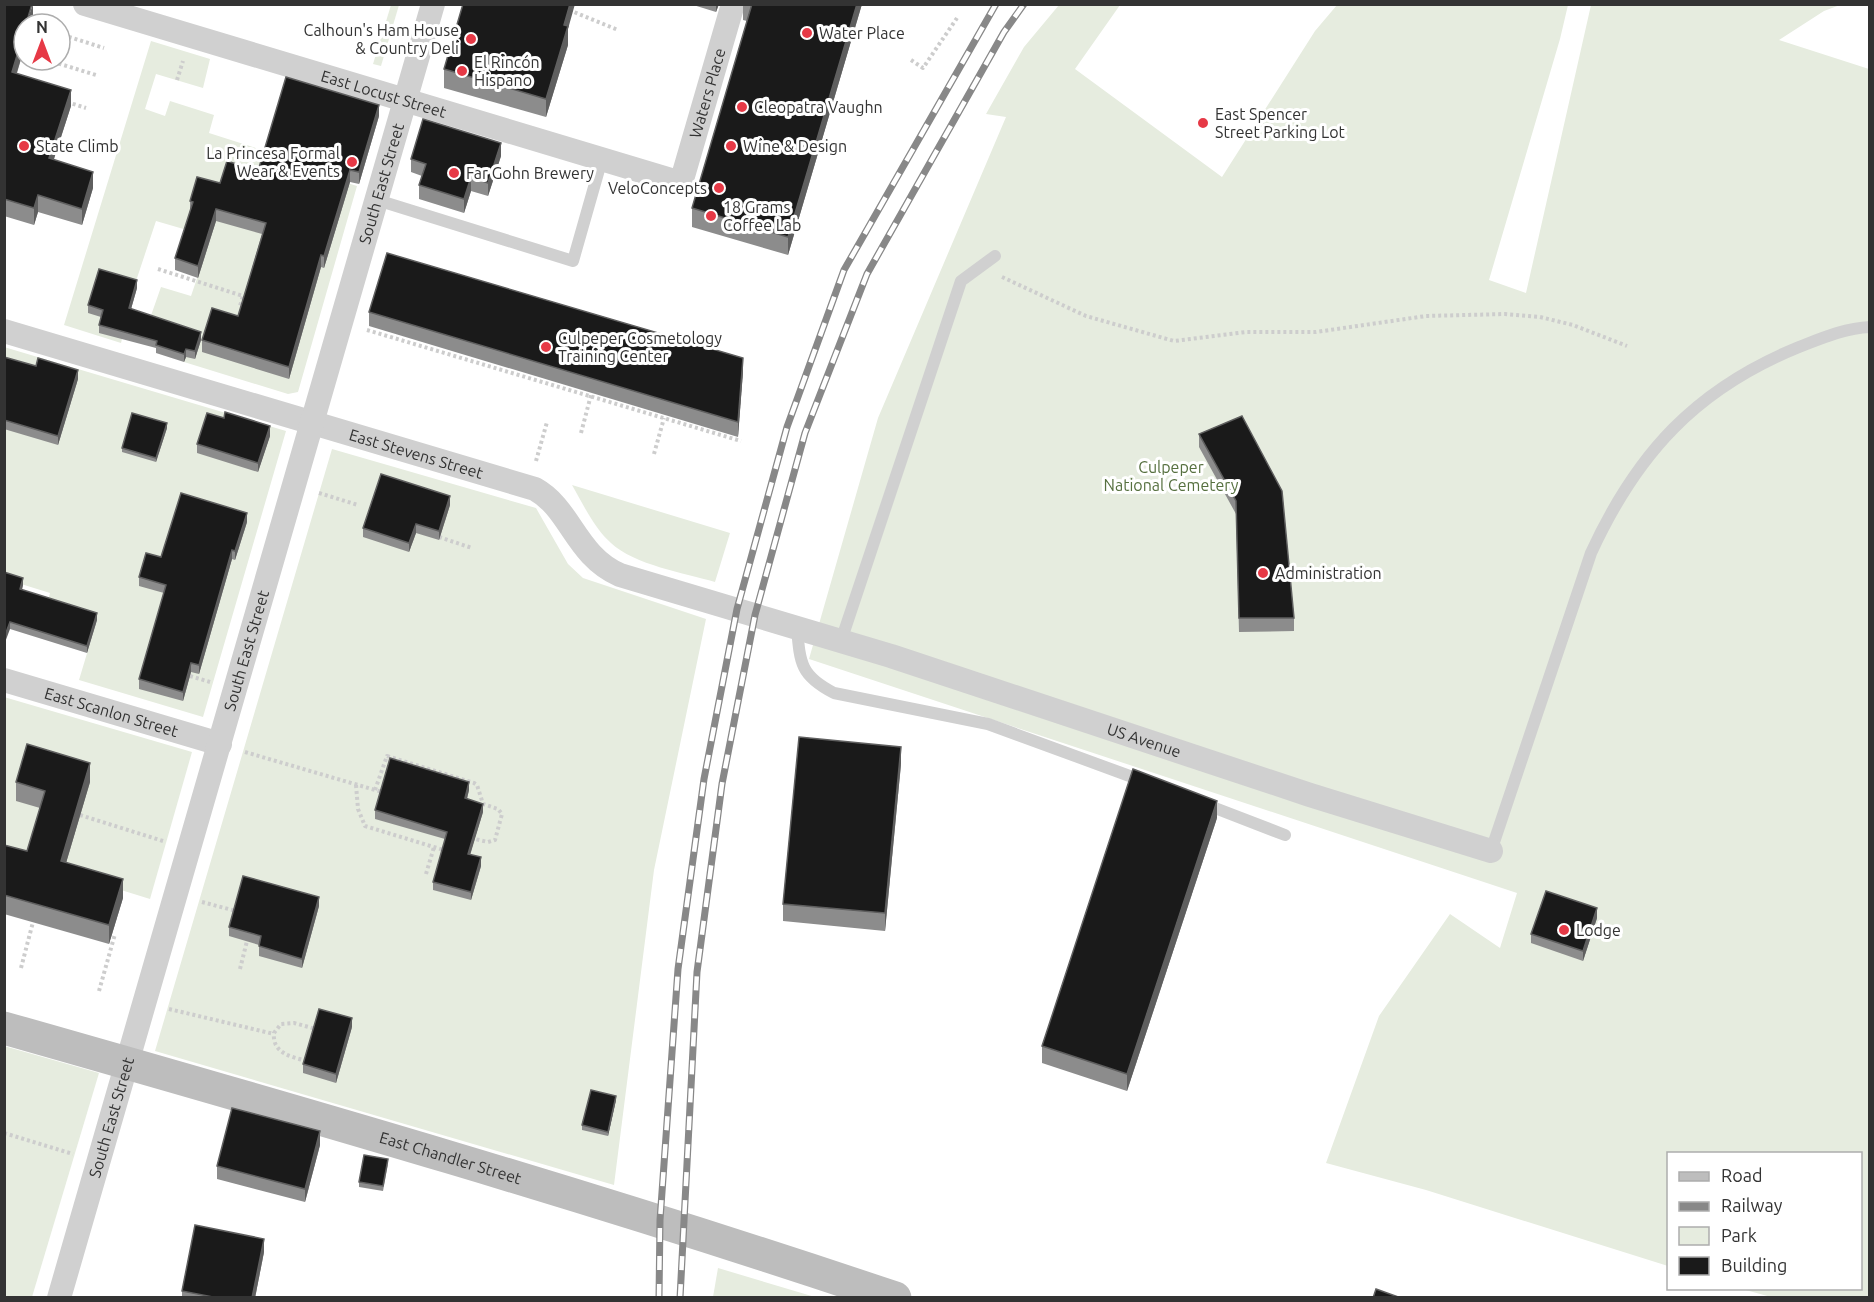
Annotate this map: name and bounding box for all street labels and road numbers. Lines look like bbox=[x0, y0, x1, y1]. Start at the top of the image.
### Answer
street label: Waters Place bbox=[686, 46, 729, 140]
street label: East Locust Street bbox=[319, 66, 449, 121]
street label: South East Street bbox=[355, 120, 407, 246]
street label: East Stevens Street bbox=[347, 425, 486, 482]
street label: South East Street bbox=[220, 587, 272, 713]
street label: East Scanlon Street bbox=[42, 684, 181, 740]
street label: US Avenue bbox=[1105, 719, 1183, 761]
street label: South East Street bbox=[85, 1054, 137, 1180]
street label: East Chandler Street bbox=[377, 1128, 524, 1188]

